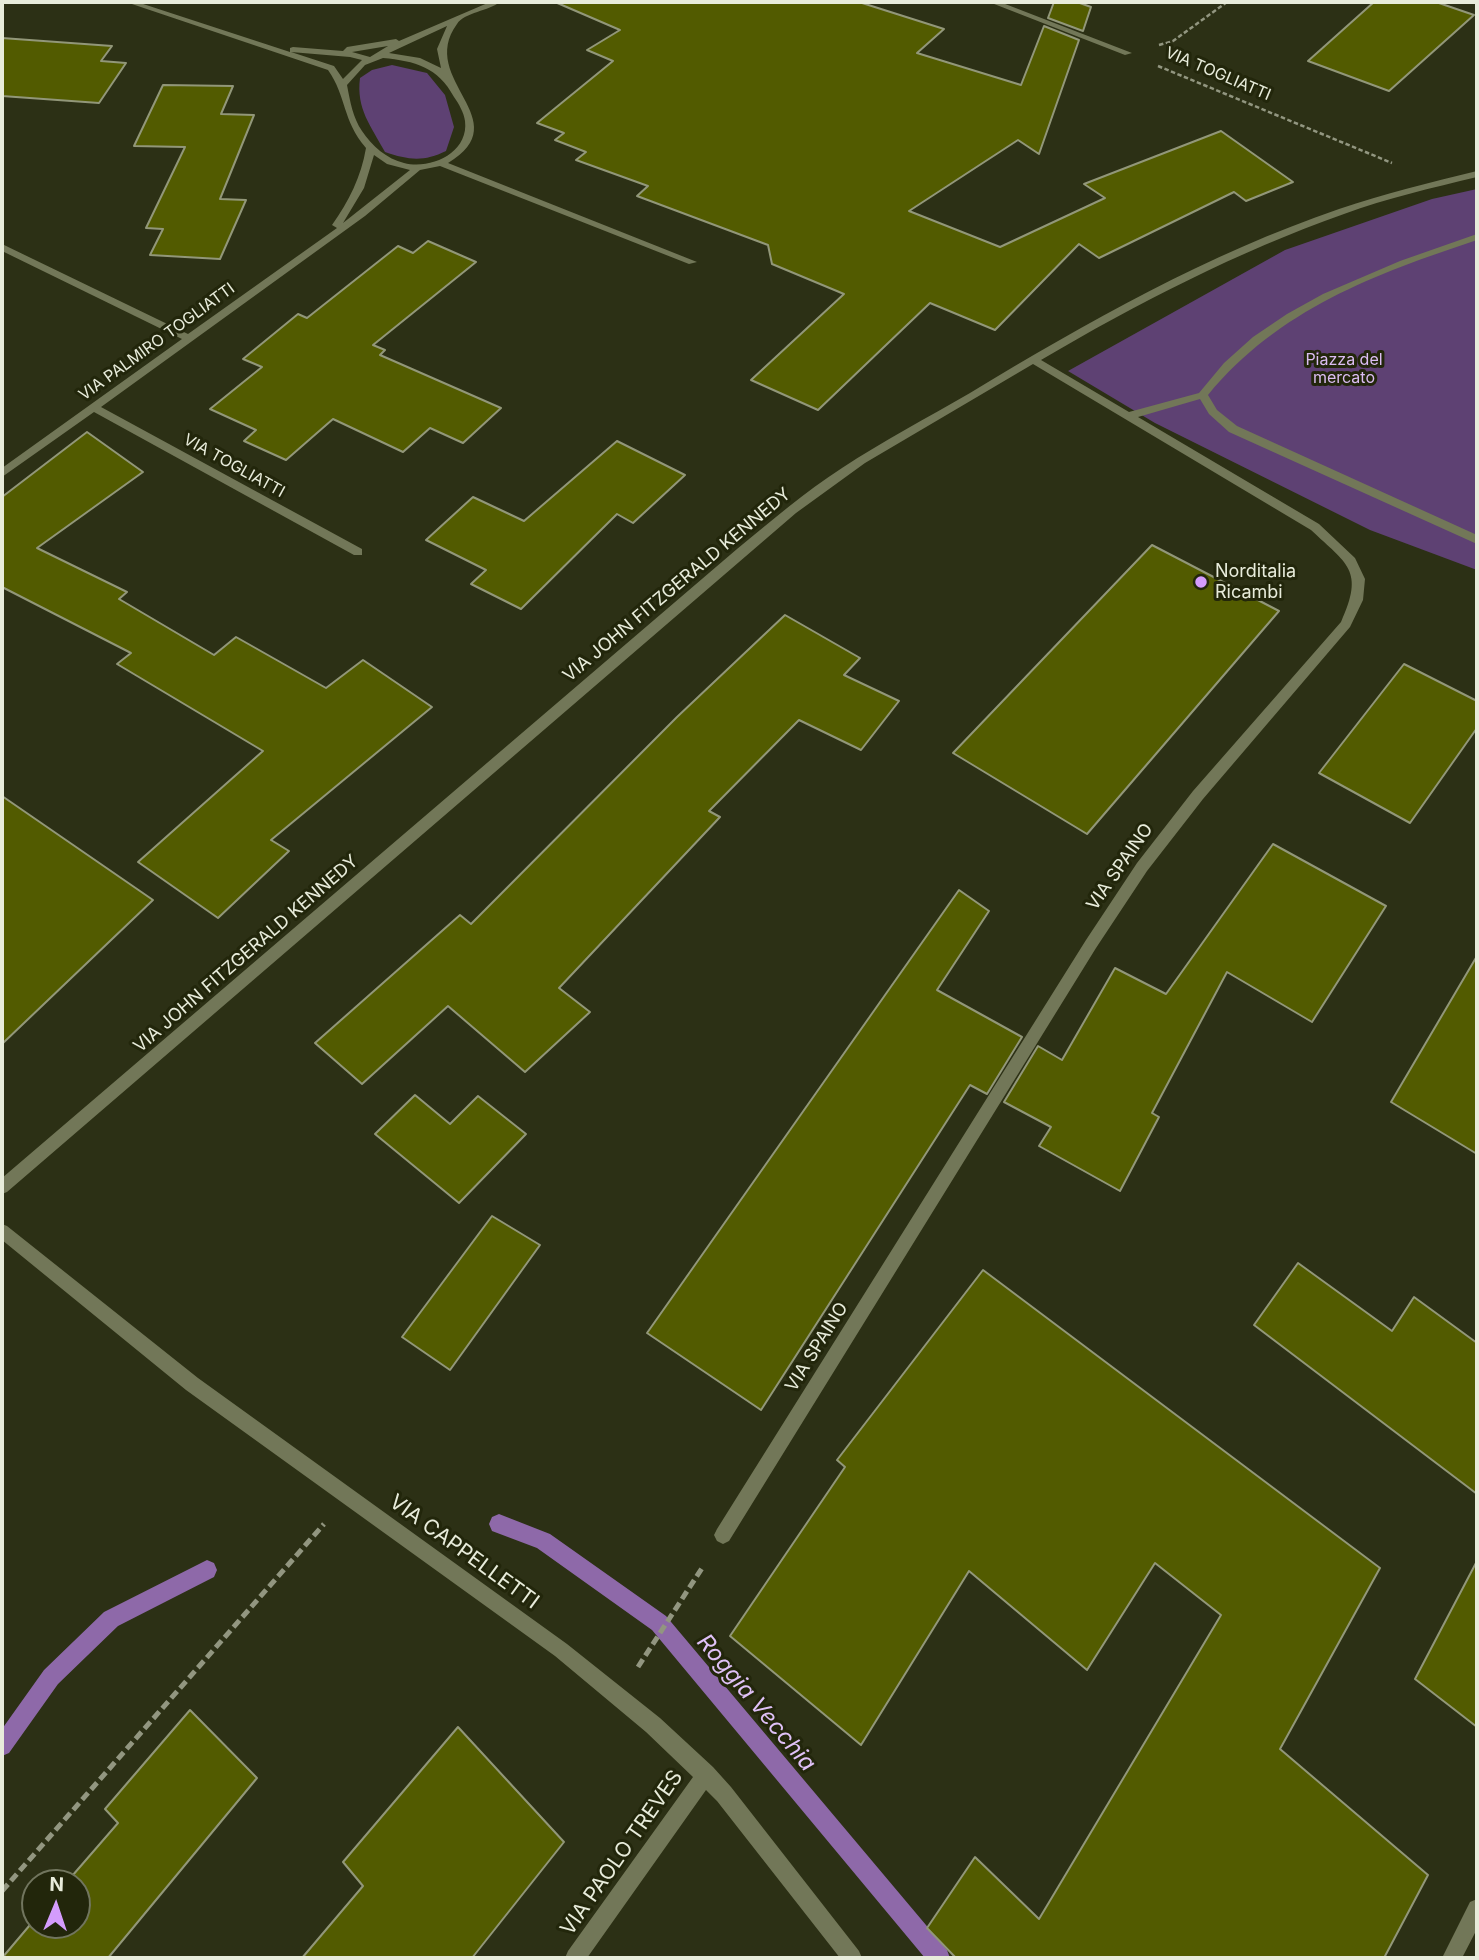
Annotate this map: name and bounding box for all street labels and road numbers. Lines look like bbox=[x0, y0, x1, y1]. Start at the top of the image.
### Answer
street label: VIA TOGLIATTI bbox=[1162, 43, 1274, 105]
street label: VIA PALMIRO TOGLIATTI bbox=[75, 279, 239, 405]
street label: VIA TOGLIATTI bbox=[180, 430, 288, 502]
street label: VIA JOHN FITZGERALD KENNEDY bbox=[559, 483, 795, 687]
street label: VIA SPAINO bbox=[1082, 819, 1158, 915]
street label: VIA JOHN FITZGERALD KENNEDY bbox=[129, 851, 363, 1057]
street label: VIA SPAINO bbox=[781, 1298, 853, 1396]
street label: VIA CAPPELLETTI bbox=[384, 1489, 544, 1615]
street label: VIA PAOLO TREVES bbox=[556, 1766, 688, 1940]

